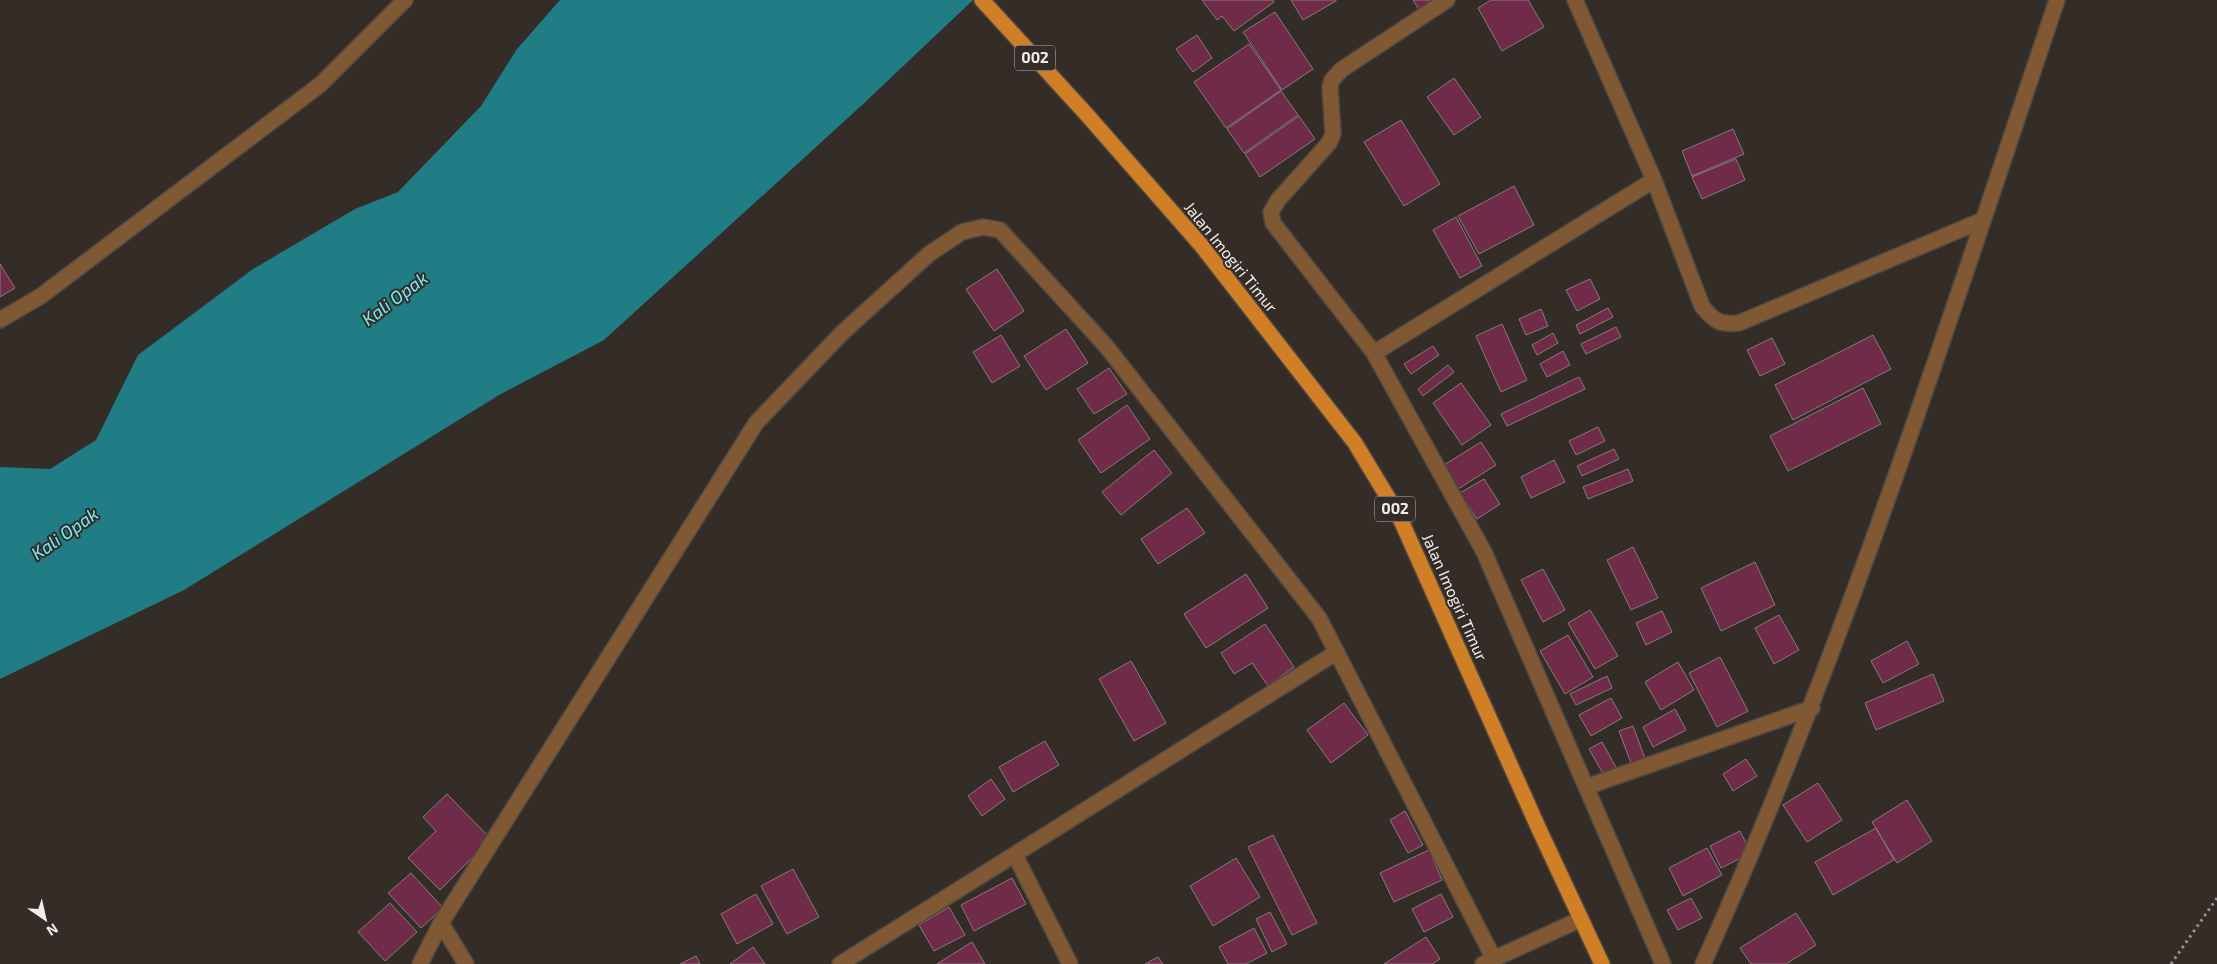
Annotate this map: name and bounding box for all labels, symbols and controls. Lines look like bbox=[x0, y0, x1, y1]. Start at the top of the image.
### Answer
road number: 002 bbox=[1015, 46, 1055, 70]
street label: Jalan Imogiri Timur bbox=[1181, 197, 1282, 316]
water label: Kali Opak bbox=[357, 266, 432, 330]
road number: 002 bbox=[1375, 496, 1415, 522]
water label: Kali Opak bbox=[27, 502, 102, 564]
street label: Jalan Imogiri Timur bbox=[1419, 530, 1492, 664]
north arrow bbox=[20, 894, 70, 944]
text: N bbox=[44, 920, 61, 940]

